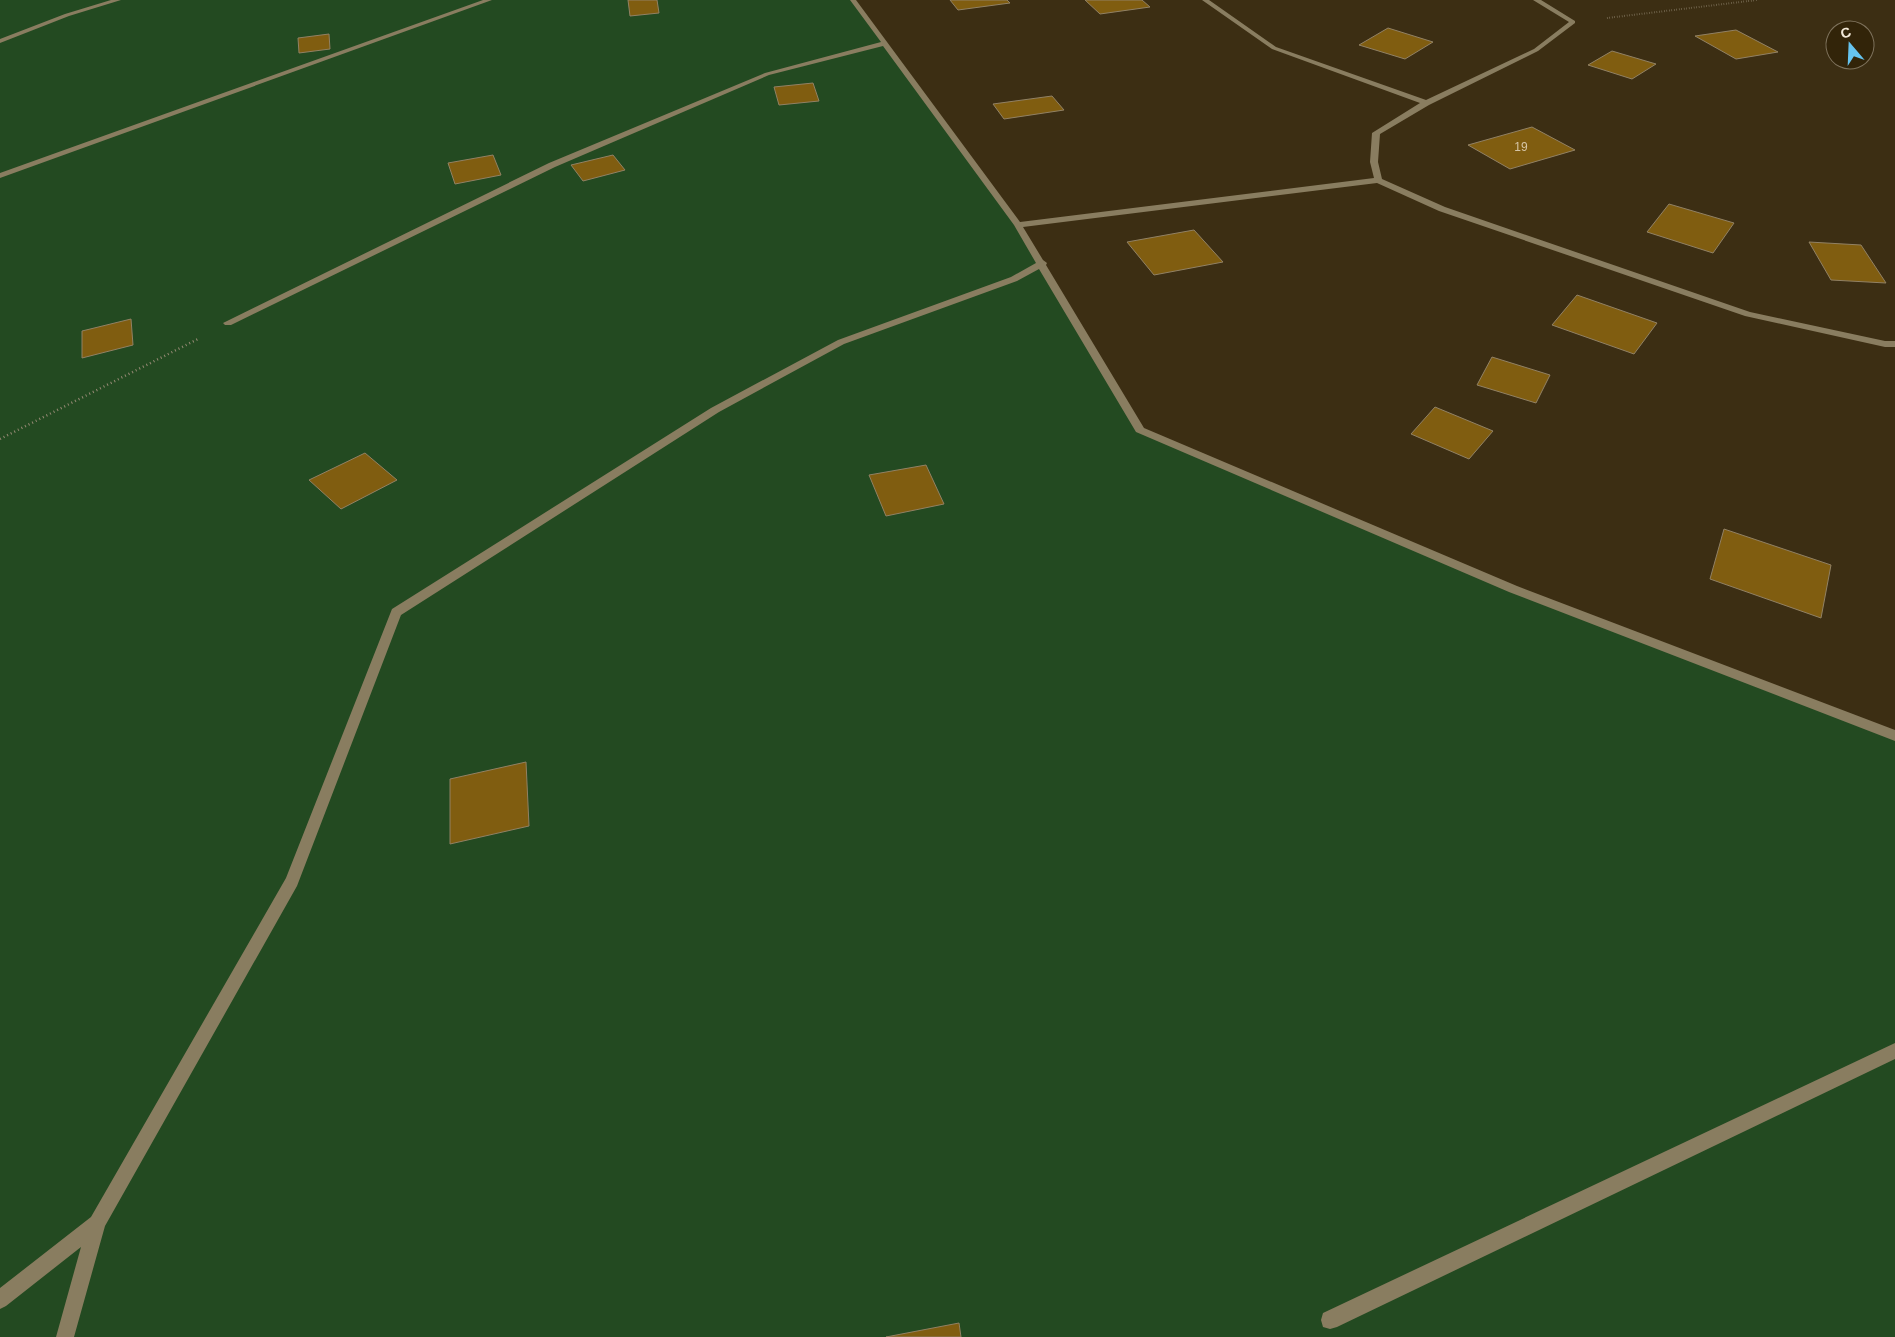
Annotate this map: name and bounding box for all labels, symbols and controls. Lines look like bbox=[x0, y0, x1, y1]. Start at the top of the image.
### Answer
north arrow bbox=[1825, 20, 1875, 70]
text: С bbox=[1838, 23, 1853, 42]
house number: 19 bbox=[1514, 140, 1528, 154]

